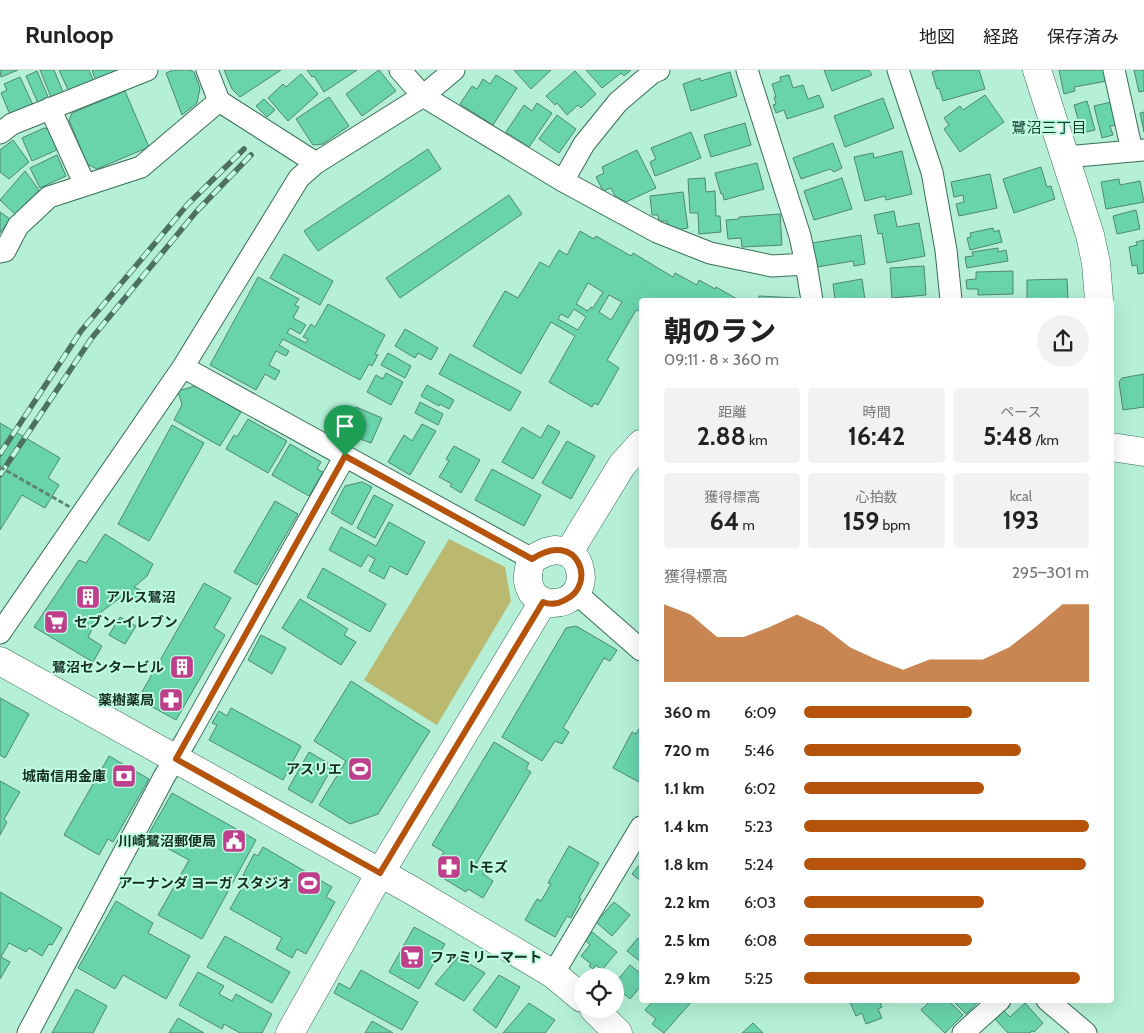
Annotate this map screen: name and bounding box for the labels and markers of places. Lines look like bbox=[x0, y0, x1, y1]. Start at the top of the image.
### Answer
pin bbox=[324, 405, 366, 456]
building icon: アルス鷺沼 bbox=[75, 584, 101, 610]
place label: アルス鷺沼 bbox=[106, 588, 176, 606]
supermarket icon: セブン-イレブン bbox=[43, 609, 69, 635]
place label: セブン-イレブン bbox=[74, 613, 178, 631]
building icon: 鷺沼センタービル bbox=[169, 654, 195, 680]
place label: 鷺沼センタービル bbox=[52, 658, 164, 676]
pharmacy icon: 薬樹薬局 bbox=[158, 687, 184, 713]
place label: 薬樹薬局 bbox=[98, 691, 154, 709]
sports icon: アスリエ bbox=[347, 756, 373, 782]
place label: アスリエ bbox=[286, 760, 342, 778]
bank icon: 城南信用金庫 bbox=[111, 763, 137, 789]
place label: 城南信用金庫 bbox=[22, 767, 106, 785]
public building icon: 川崎鷺沼郵便局 bbox=[221, 828, 247, 854]
place label: 川崎鷺沼郵便局 bbox=[118, 832, 216, 850]
pharmacy icon: トモズ bbox=[436, 854, 462, 880]
place label: トモズ bbox=[466, 858, 508, 876]
sports icon: アーナンダ ヨーガ スタジオ bbox=[296, 870, 322, 896]
place label: アーナンダ ヨーガ スタジオ bbox=[119, 874, 292, 892]
supermarket icon: ファミリーマート bbox=[399, 944, 425, 970]
place label: ファミリーマート bbox=[430, 948, 542, 966]

